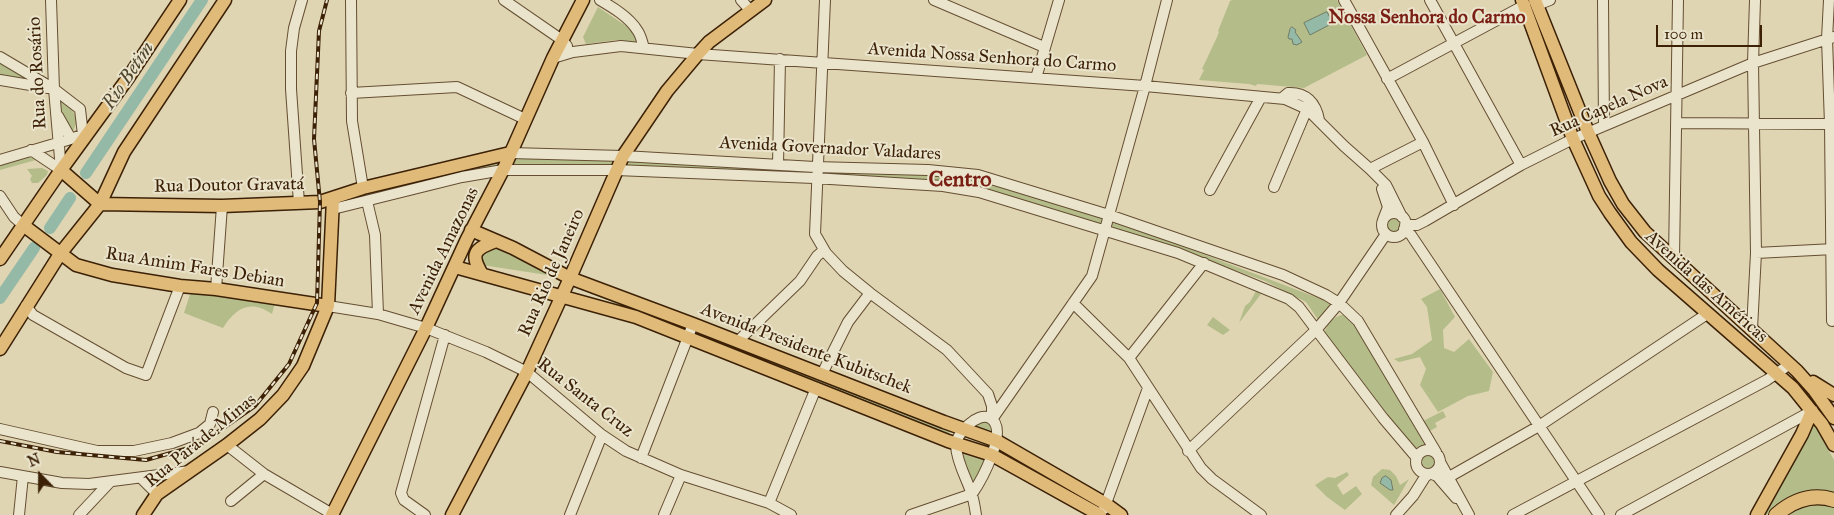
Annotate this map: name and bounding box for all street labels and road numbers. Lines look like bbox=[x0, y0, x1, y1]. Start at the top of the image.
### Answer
street label: Rua do Rosário bbox=[24, 16, 52, 130]
street label: Avenida Nossa Senhora do Carmo bbox=[867, 39, 1117, 77]
street label: Rua Capela Nova bbox=[1547, 71, 1671, 143]
street label: Avenida Governador Valadares bbox=[719, 132, 941, 166]
street label: Rua Doutor Gravatá bbox=[154, 174, 304, 198]
street label: Avenida Amazonas bbox=[404, 184, 484, 318]
street label: Rua Rio de Janeiro bbox=[514, 206, 590, 340]
street label: Avenida das Américas bbox=[1640, 226, 1772, 348]
street label: Rua Amim Fares Debian bbox=[104, 243, 286, 293]
street label: Avenida Presidente Kubitschek bbox=[698, 299, 914, 399]
street label: Rua Santa Cruz bbox=[533, 354, 637, 442]
street label: Rua Pará de Minas bbox=[141, 389, 261, 493]

